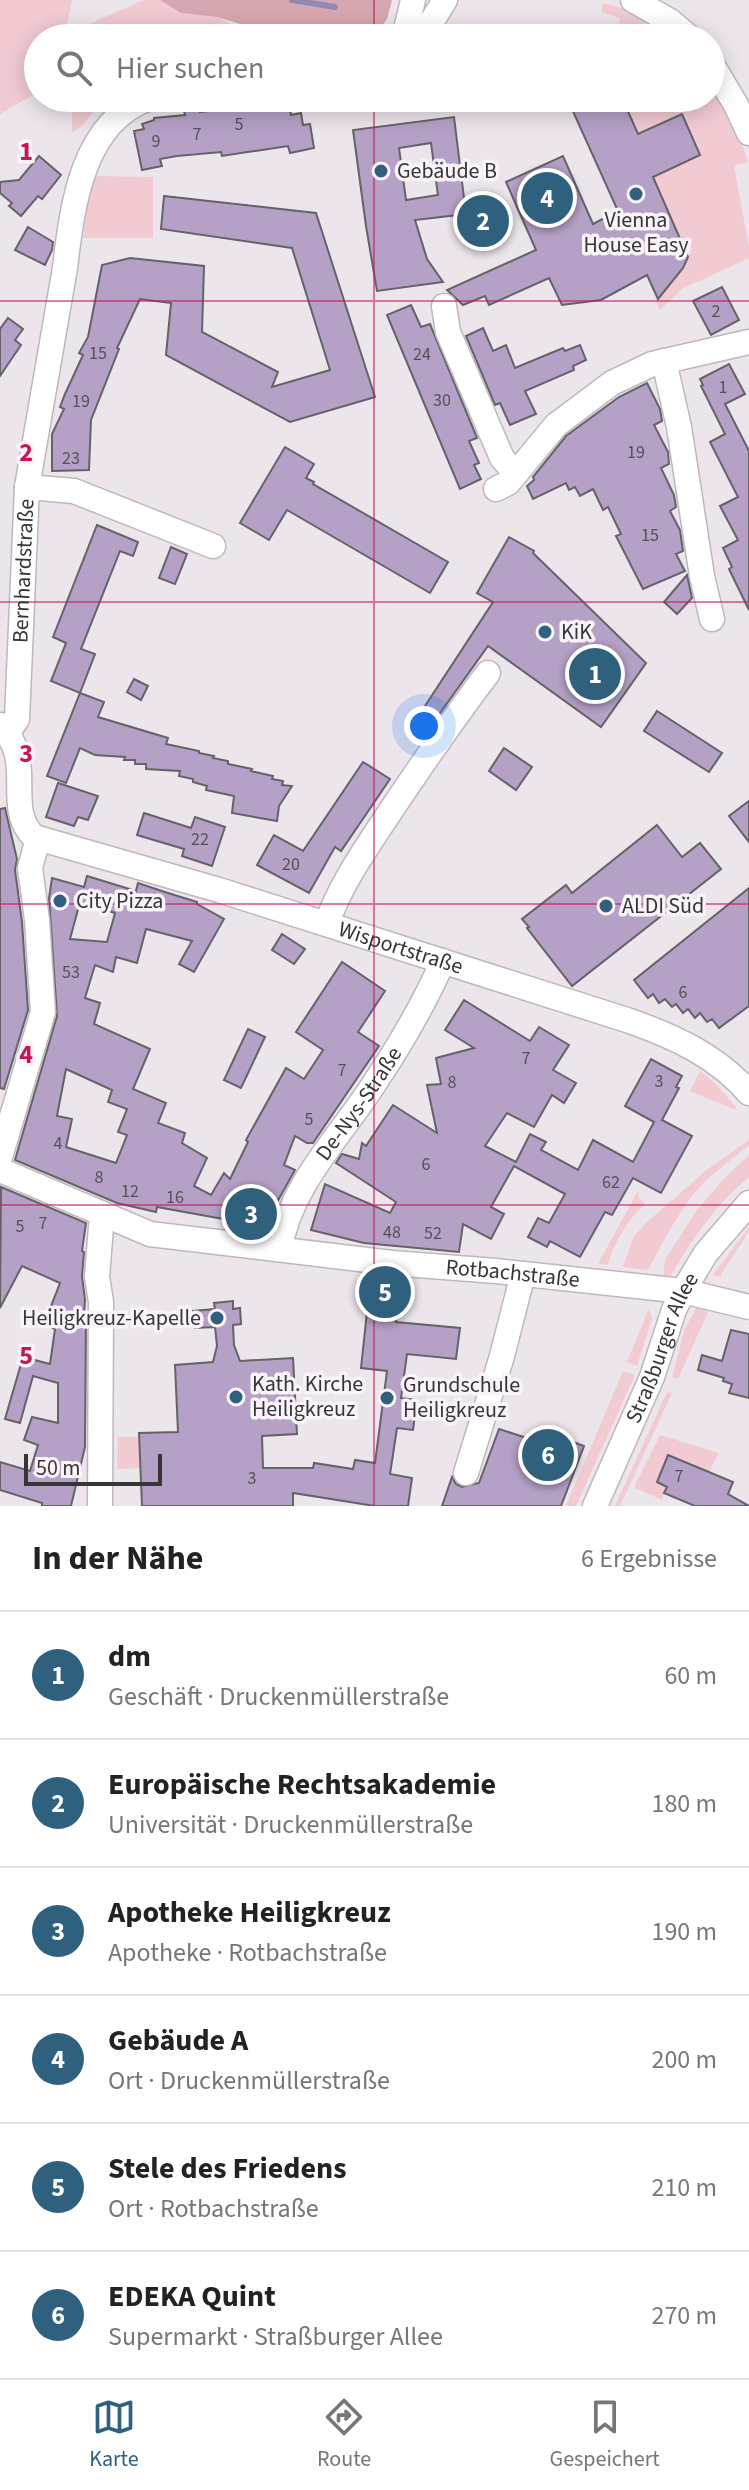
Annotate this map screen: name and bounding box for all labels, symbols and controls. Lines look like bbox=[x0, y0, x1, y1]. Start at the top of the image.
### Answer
search box bbox=[24, 24, 725, 112]
icon: search bbox=[52, 46, 96, 90]
text: Hier suchen bbox=[116, 47, 264, 90]
house number: 5 bbox=[235, 112, 244, 137]
house number: 7 bbox=[193, 122, 202, 147]
house number: 9 bbox=[152, 129, 161, 154]
text: 1 bbox=[19, 133, 33, 170]
place label: Gebäude B bbox=[397, 155, 497, 187]
marker: Gebäude B bbox=[372, 162, 390, 180]
pin: 4 bbox=[521, 168, 573, 228]
marker: Vienna House Easy bbox=[627, 185, 645, 203]
pin: 2 bbox=[457, 191, 509, 251]
place label: Vienna House Easy bbox=[584, 204, 689, 261]
house number: 2 bbox=[712, 299, 721, 324]
house number: 15 bbox=[89, 341, 107, 366]
house number: 24 bbox=[413, 342, 431, 367]
house number: 1 bbox=[719, 375, 727, 400]
house number: 30 bbox=[433, 388, 451, 413]
house number: 19 bbox=[72, 389, 90, 414]
text: 2 bbox=[19, 434, 33, 471]
house number: 19 bbox=[627, 440, 645, 465]
house number: 23 bbox=[62, 446, 80, 471]
street label: Bernhardstraße bbox=[4, 498, 42, 644]
house number: 15 bbox=[641, 523, 659, 548]
place label: KiK bbox=[561, 616, 592, 648]
marker: KiK bbox=[536, 623, 554, 641]
pin: 1 bbox=[569, 644, 621, 704]
your location bbox=[404, 706, 444, 746]
text: 3 bbox=[19, 735, 33, 772]
house number: 22 bbox=[191, 827, 209, 852]
house number: 20 bbox=[282, 852, 300, 877]
place label: City Pizza bbox=[76, 885, 163, 917]
place label: ALDI Süd bbox=[622, 890, 704, 922]
marker: City Pizza bbox=[51, 892, 69, 910]
marker: ALDI Süd bbox=[597, 897, 615, 915]
street label: Wisportstraße bbox=[334, 913, 467, 983]
house number: 53 bbox=[62, 960, 80, 985]
house number: 6 bbox=[679, 980, 688, 1005]
text: 4 bbox=[19, 1036, 33, 1073]
street label: De-Nys-Straße bbox=[308, 1041, 410, 1167]
house number: 7 bbox=[522, 1046, 531, 1071]
house number: 7 bbox=[338, 1058, 347, 1083]
house number: 3 bbox=[655, 1069, 664, 1094]
house number: 8 bbox=[448, 1070, 457, 1095]
house number: 5 bbox=[305, 1107, 314, 1132]
house number: 4 bbox=[54, 1131, 63, 1156]
house number: 6 bbox=[422, 1152, 431, 1177]
house number: 8 bbox=[95, 1165, 104, 1190]
house number: 62 bbox=[602, 1170, 620, 1195]
house number: 12 bbox=[121, 1179, 139, 1204]
pin: 3 bbox=[225, 1184, 277, 1244]
house number: 16 bbox=[166, 1185, 184, 1210]
house number: 7 bbox=[39, 1211, 48, 1236]
house number: 5 bbox=[16, 1214, 25, 1239]
house number: 48 bbox=[383, 1220, 401, 1245]
house number: 52 bbox=[424, 1221, 442, 1246]
street label: Rotbachstraße bbox=[445, 1251, 581, 1296]
pin: 5 bbox=[359, 1262, 411, 1322]
street label: Straßburger Allee bbox=[618, 1266, 707, 1428]
place label: Heiligkreuz-Kapelle bbox=[22, 1302, 201, 1334]
marker: Heiligkreuz-Kapelle bbox=[208, 1309, 226, 1327]
text: 5 bbox=[19, 1337, 33, 1374]
place label: Kath. Kirche Heiligkreuz bbox=[252, 1368, 363, 1425]
place label: Grundschule Heiligkreuz bbox=[403, 1369, 520, 1426]
marker: Kath. Kirche Heiligkreuz bbox=[227, 1388, 245, 1406]
marker: Grundschule Heiligkreuz bbox=[378, 1389, 396, 1407]
pin: 6 bbox=[522, 1425, 574, 1485]
scale bar bbox=[24, 1450, 162, 1486]
text: 50 m bbox=[36, 1452, 81, 1484]
house number: 7 bbox=[675, 1464, 684, 1489]
house number: 3 bbox=[248, 1466, 257, 1491]
text: In der Nähe bbox=[32, 1534, 203, 1583]
text: 6 Ergebnisse bbox=[581, 1540, 717, 1577]
text: dm bbox=[108, 1635, 151, 1678]
text: 1 bbox=[51, 1657, 65, 1694]
text: 60 m bbox=[664, 1657, 717, 1694]
text: Geschäft · Druckenmüllerstraße bbox=[108, 1678, 449, 1715]
text: Europäische Rechtsakademie bbox=[108, 1763, 496, 1806]
text: 2 bbox=[51, 1785, 65, 1822]
text: 180 m bbox=[651, 1785, 717, 1822]
text: Universität · Druckenmüllerstraße bbox=[108, 1806, 473, 1843]
text: Apotheke Heiligkreuz bbox=[108, 1891, 391, 1934]
text: 3 bbox=[51, 1913, 65, 1950]
text: 190 m bbox=[651, 1913, 717, 1950]
text: Apotheke · Rotbachstraße bbox=[108, 1934, 387, 1971]
text: Gebäude A bbox=[108, 2019, 248, 2062]
text: 4 bbox=[51, 2041, 65, 2078]
text: 200 m bbox=[651, 2041, 717, 2078]
text: Ort · Druckenmüllerstraße bbox=[108, 2062, 390, 2099]
text: Stele des Friedens bbox=[108, 2147, 347, 2190]
text: 5 bbox=[51, 2169, 65, 2206]
text: 210 m bbox=[651, 2169, 717, 2206]
text: Ort · Rotbachstraße bbox=[108, 2190, 319, 2227]
text: EDEKA Quint bbox=[108, 2275, 276, 2318]
text: 6 bbox=[51, 2297, 65, 2334]
text: 270 m bbox=[651, 2297, 717, 2334]
text: Supermarkt · Straßburger Allee bbox=[108, 2318, 443, 2355]
tab: Karte bbox=[89, 2395, 139, 2475]
tab: Route bbox=[317, 2395, 371, 2475]
tab: Gespeichert bbox=[550, 2395, 660, 2475]

